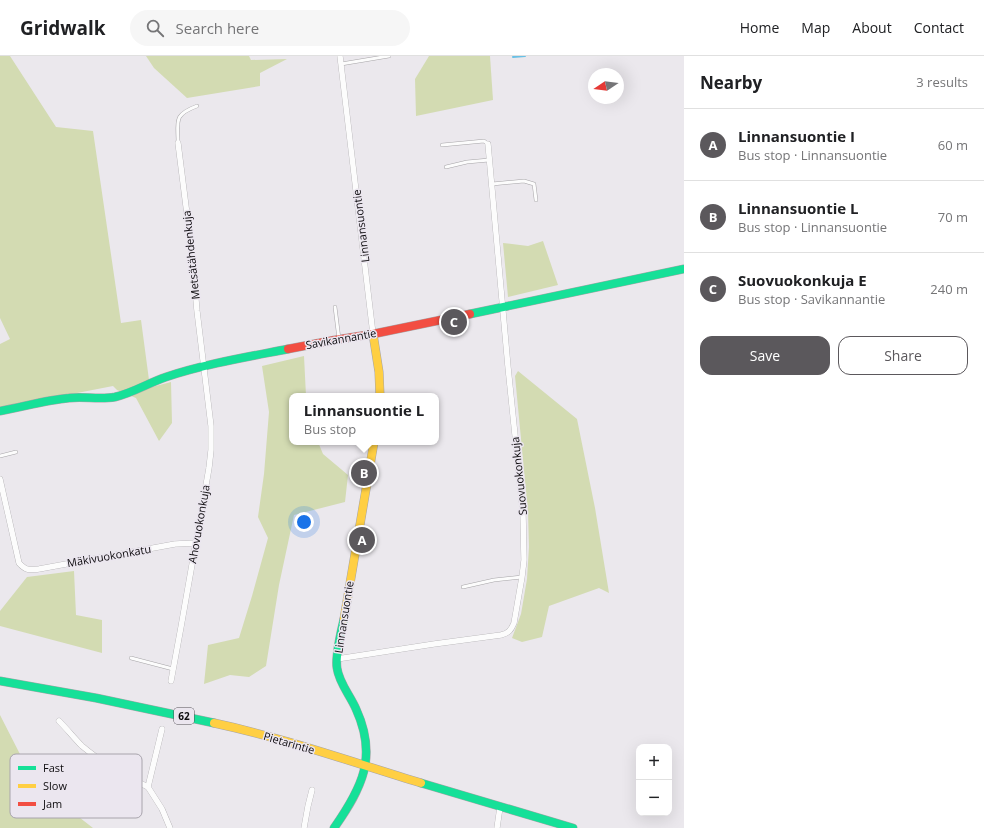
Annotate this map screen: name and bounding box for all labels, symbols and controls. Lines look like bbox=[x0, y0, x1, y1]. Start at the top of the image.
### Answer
search box bbox=[130, 10, 410, 46]
text: Gridwalk bbox=[20, 15, 106, 41]
icon: search bbox=[144, 17, 166, 39]
text: Search here bbox=[176, 18, 259, 38]
text: Home bbox=[740, 18, 779, 37]
text: Map bbox=[801, 18, 830, 37]
text: About bbox=[852, 18, 892, 37]
text: Contact bbox=[914, 18, 964, 37]
north arrow bbox=[588, 68, 624, 104]
text: Nearby bbox=[700, 71, 762, 94]
text: 3 results bbox=[916, 73, 968, 91]
text: Linnansuontie I bbox=[738, 126, 855, 146]
text: A bbox=[709, 136, 717, 154]
text: 60 m bbox=[938, 136, 968, 154]
text: Bus stop · Linnansuontie bbox=[738, 146, 887, 164]
street label: Linnansuontie bbox=[349, 189, 372, 263]
text: Linnansuontie L bbox=[738, 198, 858, 218]
text: B bbox=[709, 208, 717, 226]
text: 70 m bbox=[938, 208, 968, 226]
street label: Metsätähdenkuja bbox=[178, 210, 203, 300]
text: Bus stop · Linnansuontie bbox=[738, 218, 887, 236]
text: Suovuokonkuja E bbox=[738, 270, 867, 290]
text: C bbox=[709, 280, 717, 298]
text: 240 m bbox=[930, 280, 968, 298]
text: Bus stop · Savikannantie bbox=[738, 290, 885, 308]
pin: C bbox=[441, 307, 467, 337]
street label: Savikannantie bbox=[304, 325, 377, 352]
button: Save bbox=[700, 336, 830, 375]
button: Share bbox=[838, 336, 968, 375]
popup bbox=[289, 393, 439, 445]
text: Linnansuontie L bbox=[304, 400, 424, 420]
text: Bus stop bbox=[304, 420, 356, 438]
street label: Suovuokonkuja bbox=[507, 436, 530, 516]
pin: B bbox=[351, 458, 377, 488]
street label: Ahovuokonkuja bbox=[184, 483, 213, 564]
your location bbox=[294, 512, 314, 532]
pin: A bbox=[349, 525, 375, 555]
street label: Mäkivuokonkatu bbox=[66, 541, 152, 570]
street label: Linnansuontie bbox=[330, 580, 357, 654]
road number: 62 bbox=[174, 708, 194, 724]
street label: Pietarintie bbox=[262, 728, 316, 757]
map controls bbox=[636, 744, 672, 816]
button: + bbox=[636, 744, 672, 780]
legend bbox=[10, 754, 142, 818]
text: Fast bbox=[43, 760, 64, 775]
text: Slow bbox=[43, 778, 67, 793]
button: − bbox=[636, 780, 672, 816]
text: Jam bbox=[42, 796, 62, 811]

